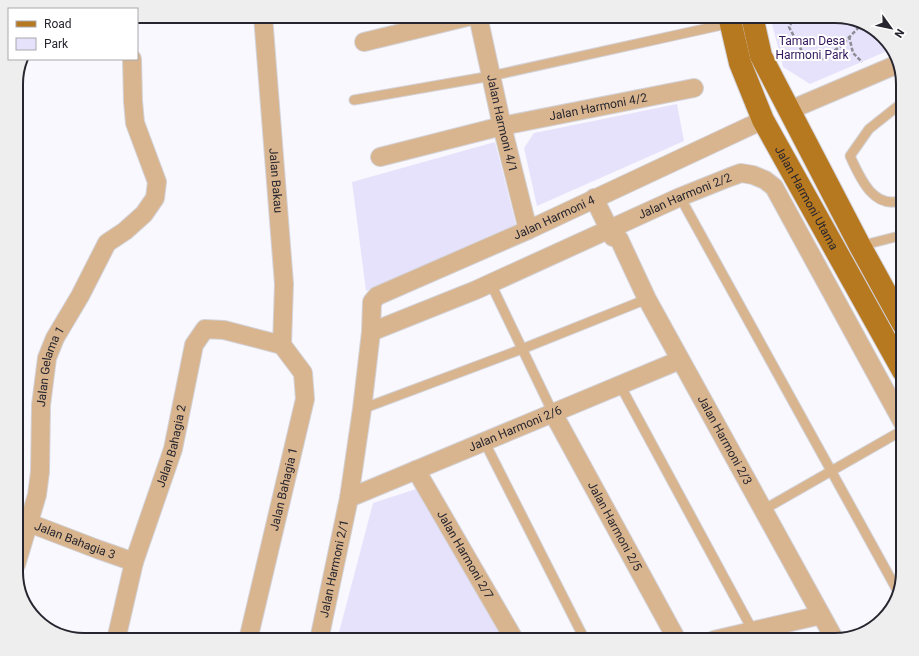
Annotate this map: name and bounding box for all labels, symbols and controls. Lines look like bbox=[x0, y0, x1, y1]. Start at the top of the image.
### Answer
legend bbox=[8, 8, 138, 60]
north arrow bbox=[871, 8, 911, 48]
text: Road bbox=[44, 17, 72, 31]
text: N bbox=[891, 26, 907, 40]
park label: Taman Desa Harmoni Park bbox=[775, 34, 850, 62]
text: Park bbox=[44, 37, 69, 51]
street label: Jalan Harmoni 4/1 bbox=[484, 73, 520, 174]
street label: Jalan Harmoni 4/2 bbox=[548, 90, 649, 124]
street label: Jalan Harmoni Utama bbox=[772, 144, 841, 252]
street label: Jalan Bakau bbox=[266, 147, 285, 214]
street label: Jalan Harmoni 2/2 bbox=[636, 170, 734, 222]
street label: Jalan Harmoni 4 bbox=[511, 193, 597, 243]
street label: Jalan Gelama 1 bbox=[34, 324, 67, 408]
street label: Jalan Harmoni 2/3 bbox=[695, 393, 755, 487]
street label: Jalan Bahagia 2 bbox=[153, 403, 189, 489]
street label: Jalan Harmoni 2/6 bbox=[466, 403, 564, 454]
street label: Jalan Bahagia 1 bbox=[267, 446, 300, 532]
street label: Jalan Harmoni 2/5 bbox=[585, 479, 645, 574]
street label: Jalan Harmoni 2/7 bbox=[434, 508, 496, 602]
street label: Jalan Harmoni 2/1 bbox=[317, 518, 351, 619]
street label: Jalan Bahagia 3 bbox=[32, 519, 117, 562]

